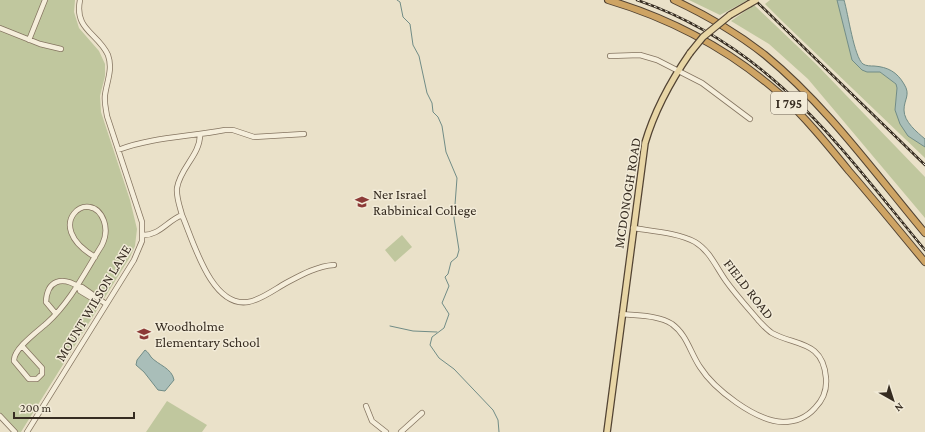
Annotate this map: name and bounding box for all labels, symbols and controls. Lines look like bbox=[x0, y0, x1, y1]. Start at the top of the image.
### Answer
road number: I 795 bbox=[771, 92, 807, 114]
street label: MCDONOGH ROAD bbox=[610, 136, 644, 250]
place label: Ner Israel Rabbinical College bbox=[373, 186, 476, 218]
school or university icon: Ner Israel Rabbinical College bbox=[354, 194, 370, 210]
street label: MOUNT WILSON LANE bbox=[52, 242, 134, 364]
street label: FIELD ROAD bbox=[721, 256, 777, 322]
place label: Woodholme Elementary School bbox=[155, 318, 260, 350]
school or university icon: Woodholme Elementary School bbox=[136, 326, 152, 342]
north arrow bbox=[873, 380, 913, 420]
scale bar bbox=[14, 394, 134, 420]
text: 200 m bbox=[20, 401, 52, 415]
text: N bbox=[892, 401, 906, 415]

